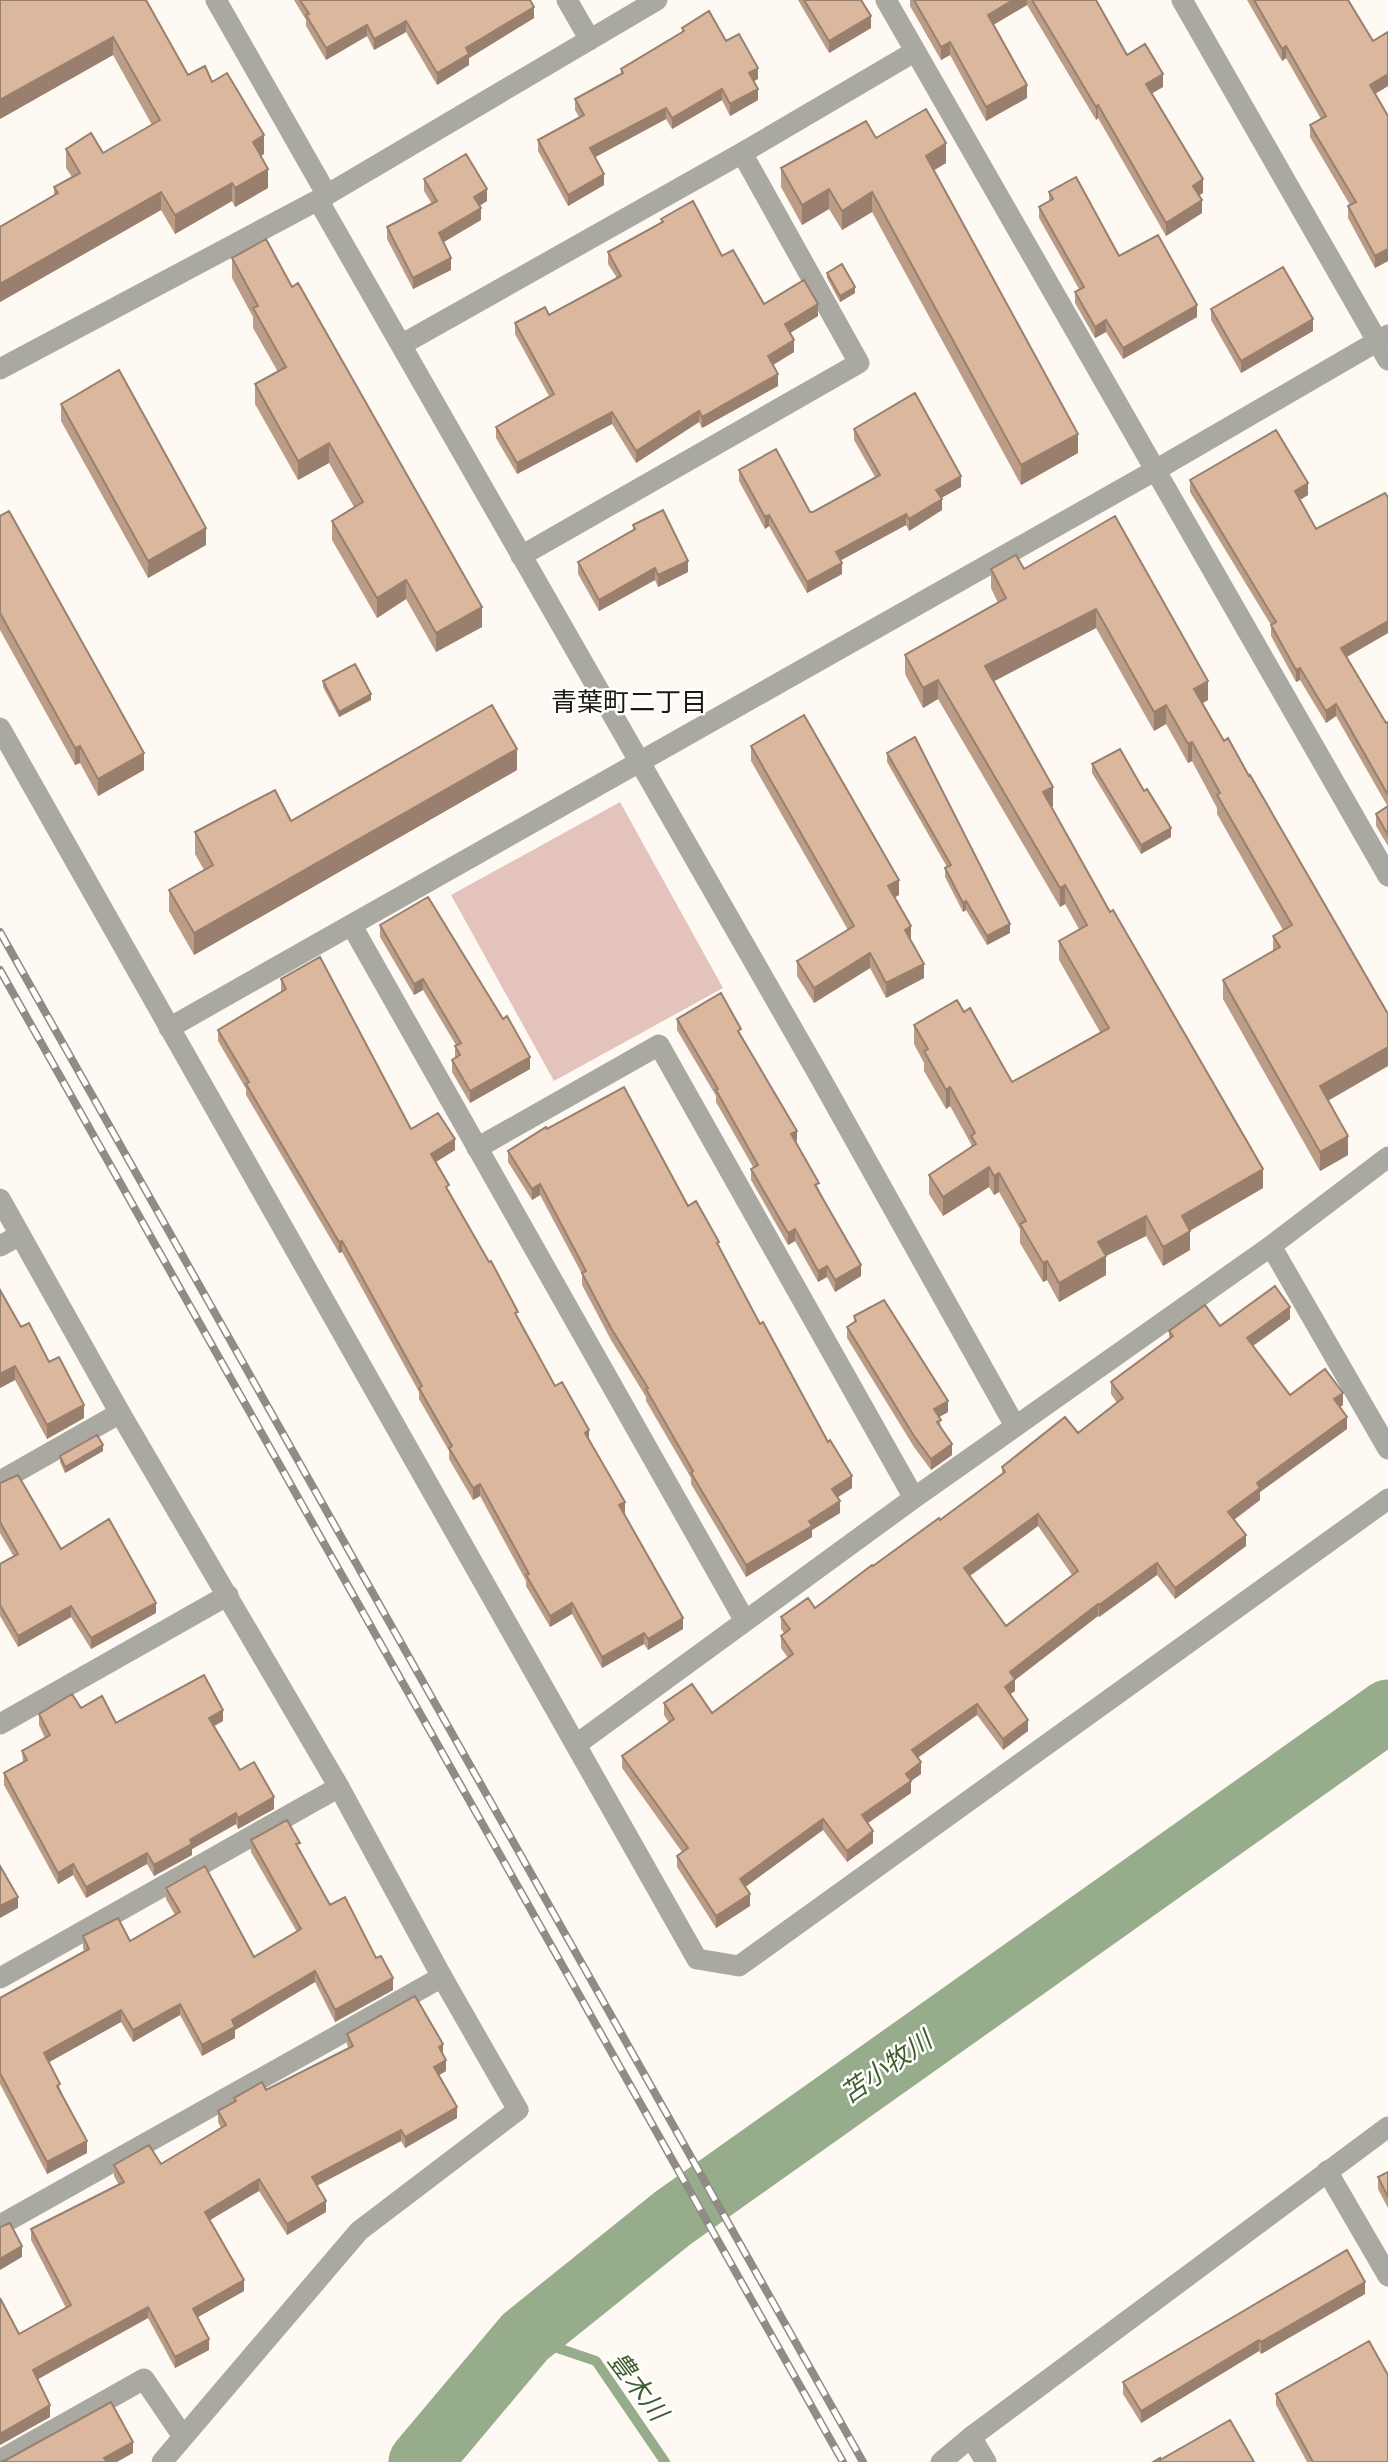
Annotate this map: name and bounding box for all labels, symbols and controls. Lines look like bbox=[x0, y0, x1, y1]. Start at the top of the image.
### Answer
district label: 青葉町二丁目 bbox=[551, 683, 707, 721]
water label: 苫小牧川 bbox=[832, 2020, 942, 2112]
water label: 豊木川 bbox=[599, 2343, 678, 2431]

